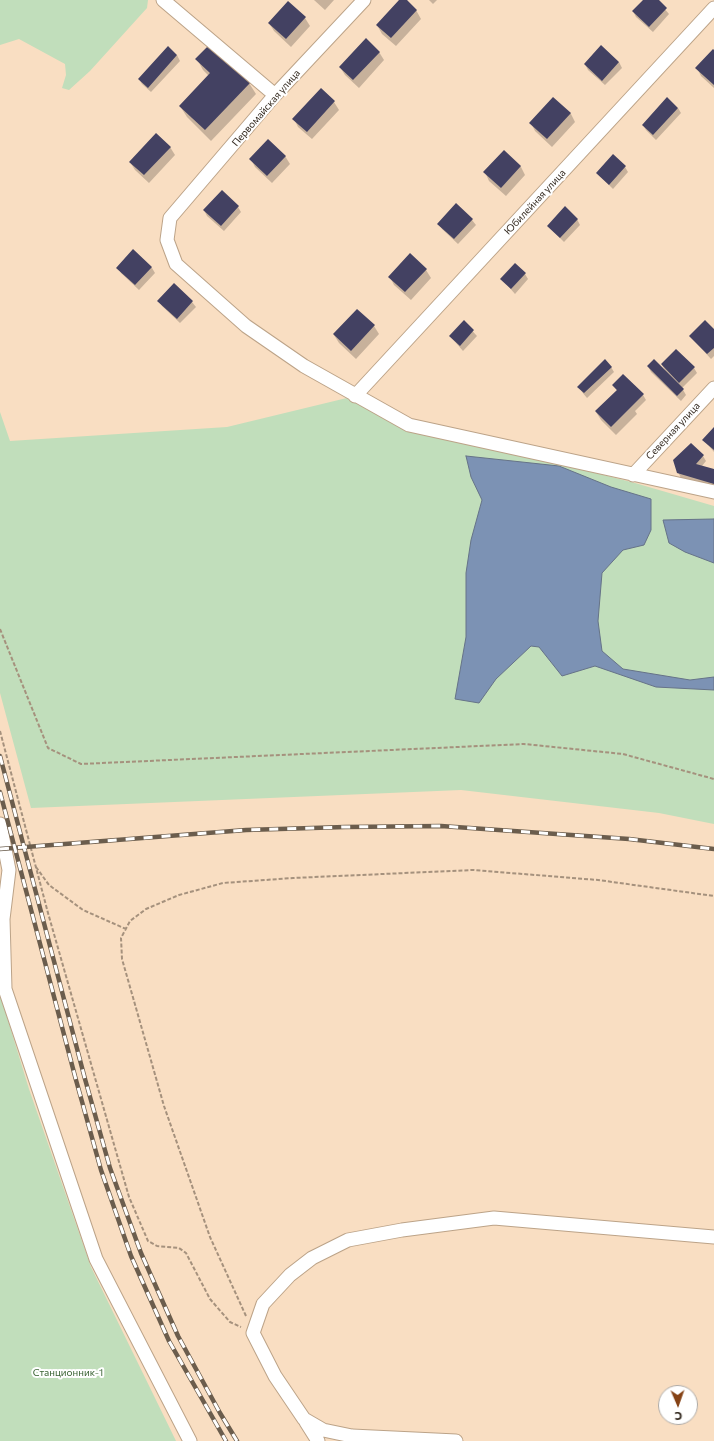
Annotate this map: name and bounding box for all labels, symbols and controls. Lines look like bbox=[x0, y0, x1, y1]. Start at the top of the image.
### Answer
street label: Первомайская улица bbox=[229, 67, 303, 149]
street label: Юбилейная улица bbox=[502, 167, 568, 237]
street label: Северная улица bbox=[643, 400, 703, 462]
park label: Станционник-1 bbox=[33, 1367, 103, 1379]
north arrow bbox=[658, 1385, 698, 1425]
text: С bbox=[674, 1410, 682, 1423]

